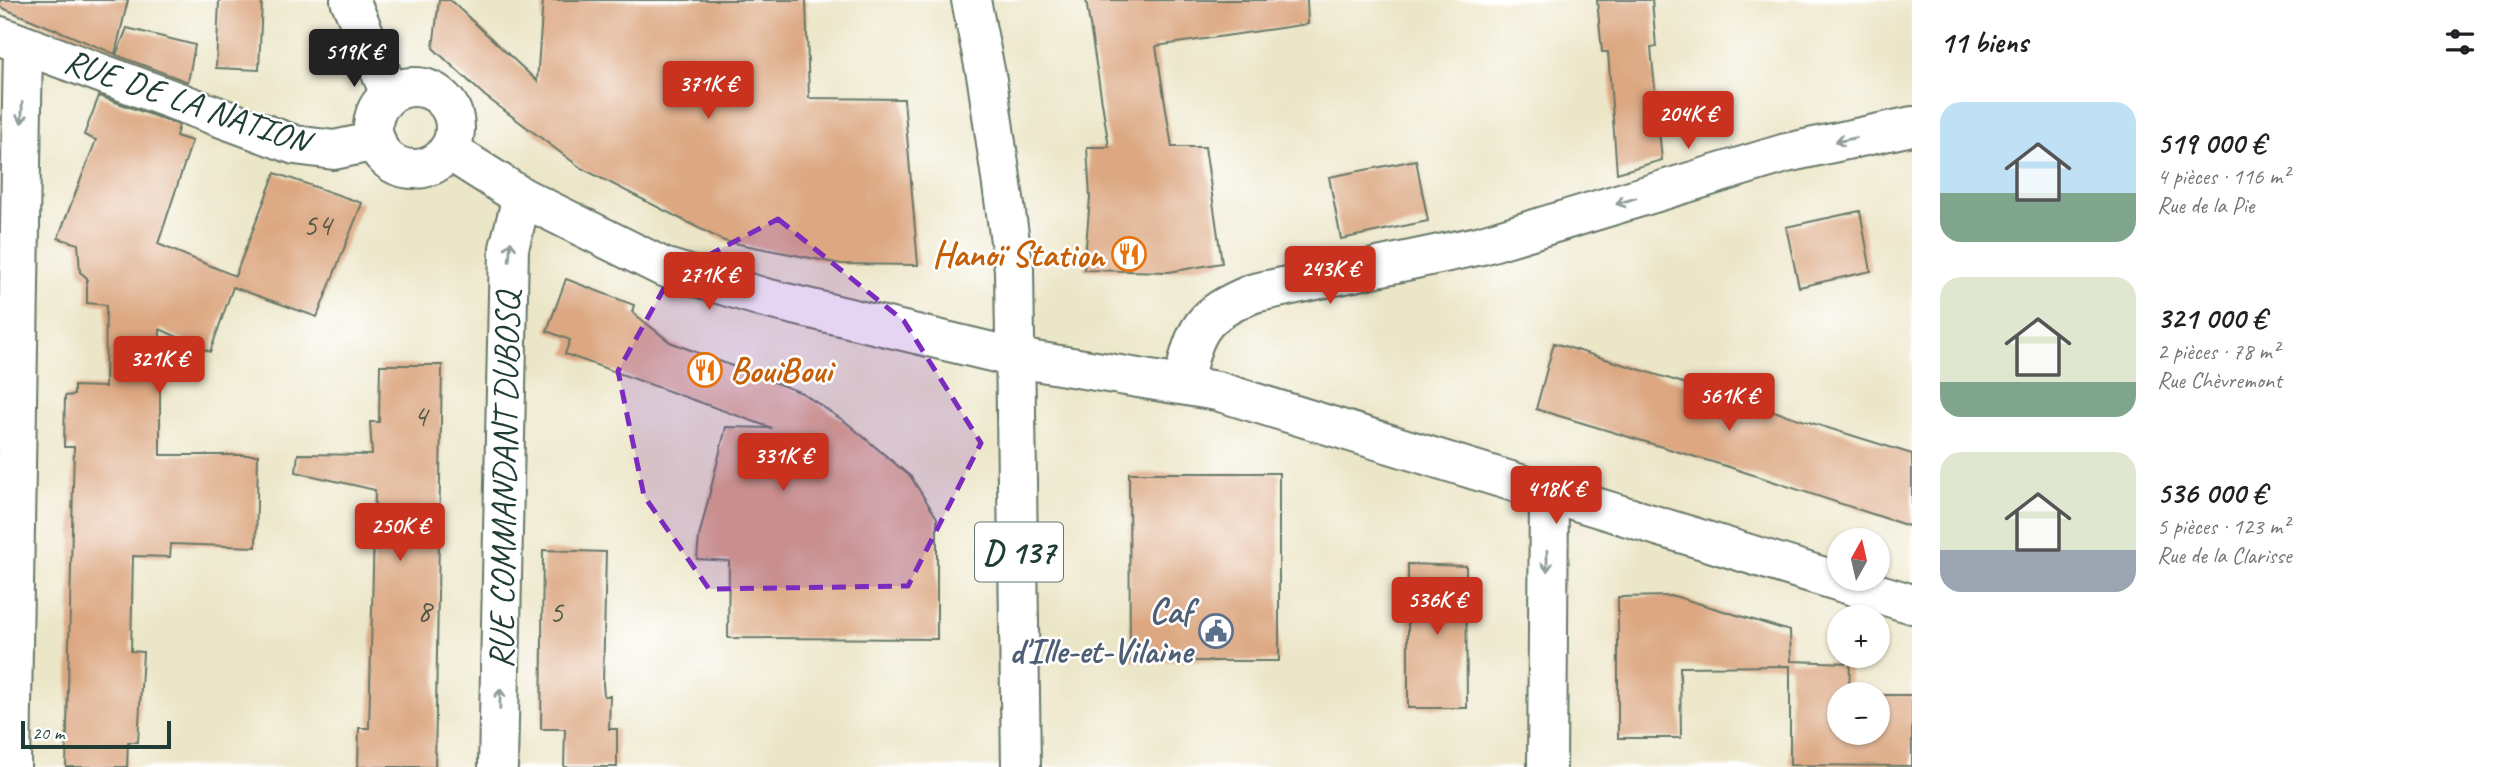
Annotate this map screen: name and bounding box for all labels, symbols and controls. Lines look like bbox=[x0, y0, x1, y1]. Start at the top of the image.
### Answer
text: 11 biens bbox=[1940, 23, 2028, 61]
icon: filters bbox=[2441, 23, 2479, 61]
pin: 519K € bbox=[297, 29, 411, 89]
text: 519K € bbox=[325, 37, 383, 66]
street label: RUE DE LA NATION bbox=[59, 38, 320, 166]
pin: 371K € bbox=[651, 61, 765, 121]
text: 371K € bbox=[679, 69, 737, 98]
pin: 204K € bbox=[1631, 92, 1745, 151]
text: 204K € bbox=[1659, 99, 1717, 128]
one-way arrow bbox=[15, 101, 29, 124]
text: 519 000 € bbox=[2157, 124, 2265, 162]
icon: home bbox=[1996, 130, 2080, 214]
one-way arrow bbox=[1834, 134, 1857, 148]
text: 4 pièces · 116 m² bbox=[2157, 162, 2289, 191]
text: Rue de la Pie bbox=[2157, 191, 2254, 220]
one-way arrow bbox=[1615, 196, 1637, 209]
house number: 54 bbox=[303, 204, 335, 245]
place label: Hanoï Station bbox=[932, 232, 1106, 277]
restaurant icon: Hanoï Station bbox=[1110, 235, 1148, 273]
one-way arrow bbox=[503, 240, 516, 263]
pin: 243K € bbox=[1273, 246, 1387, 306]
pin: 271K € bbox=[652, 252, 766, 312]
text: 243K € bbox=[1301, 254, 1359, 283]
text: 271K € bbox=[680, 260, 738, 289]
street label: RUE COMMANDANT DUBOSQ bbox=[478, 289, 530, 669]
text: 321 000 € bbox=[2157, 299, 2266, 337]
icon: home bbox=[1996, 305, 2080, 389]
pin: 321K € bbox=[102, 336, 216, 396]
text: 2 pièces · 78 m² bbox=[2157, 337, 2279, 366]
text: 321K € bbox=[130, 344, 188, 373]
place label: BouiBoui bbox=[730, 348, 837, 393]
restaurant icon: BouiBoui bbox=[686, 351, 724, 389]
text: Rue Chèvremont bbox=[2157, 366, 2282, 395]
pin: 561K € bbox=[1672, 374, 1786, 433]
text: 561K € bbox=[1700, 381, 1758, 410]
house number: 4 bbox=[413, 395, 431, 436]
pin: 331K € bbox=[726, 434, 840, 493]
text: 331K € bbox=[754, 441, 812, 470]
pin: 418K € bbox=[1499, 466, 1613, 526]
text: 418K € bbox=[1527, 474, 1585, 503]
text: 536 000 € bbox=[2157, 474, 2266, 512]
icon: home bbox=[1996, 480, 2080, 564]
pin: 250K € bbox=[343, 504, 457, 563]
text: 250K € bbox=[371, 511, 429, 540]
text: 5 pièces · 123 m² bbox=[2157, 512, 2289, 541]
road number: D 137 bbox=[975, 523, 1063, 582]
north arrow bbox=[1827, 528, 1890, 592]
map controls bbox=[1827, 528, 1890, 745]
text: Rue de la Clarisse bbox=[2157, 541, 2292, 570]
one-way arrow bbox=[1540, 549, 1554, 572]
pin: 536K € bbox=[1380, 578, 1494, 637]
text: 536K € bbox=[1408, 585, 1466, 614]
place label: Caf d'Ille-et-Vilaine bbox=[1009, 589, 1199, 674]
house number: 8 bbox=[417, 590, 434, 631]
house number: 5 bbox=[549, 591, 565, 632]
button: + bbox=[1827, 605, 1890, 668]
public building icon: Caf d'Ille-et-Vilaine bbox=[1197, 612, 1235, 650]
button: − bbox=[1827, 682, 1890, 745]
one-way arrow bbox=[493, 688, 507, 711]
scale bar bbox=[21, 718, 172, 750]
text: 20 m bbox=[32, 721, 64, 745]

